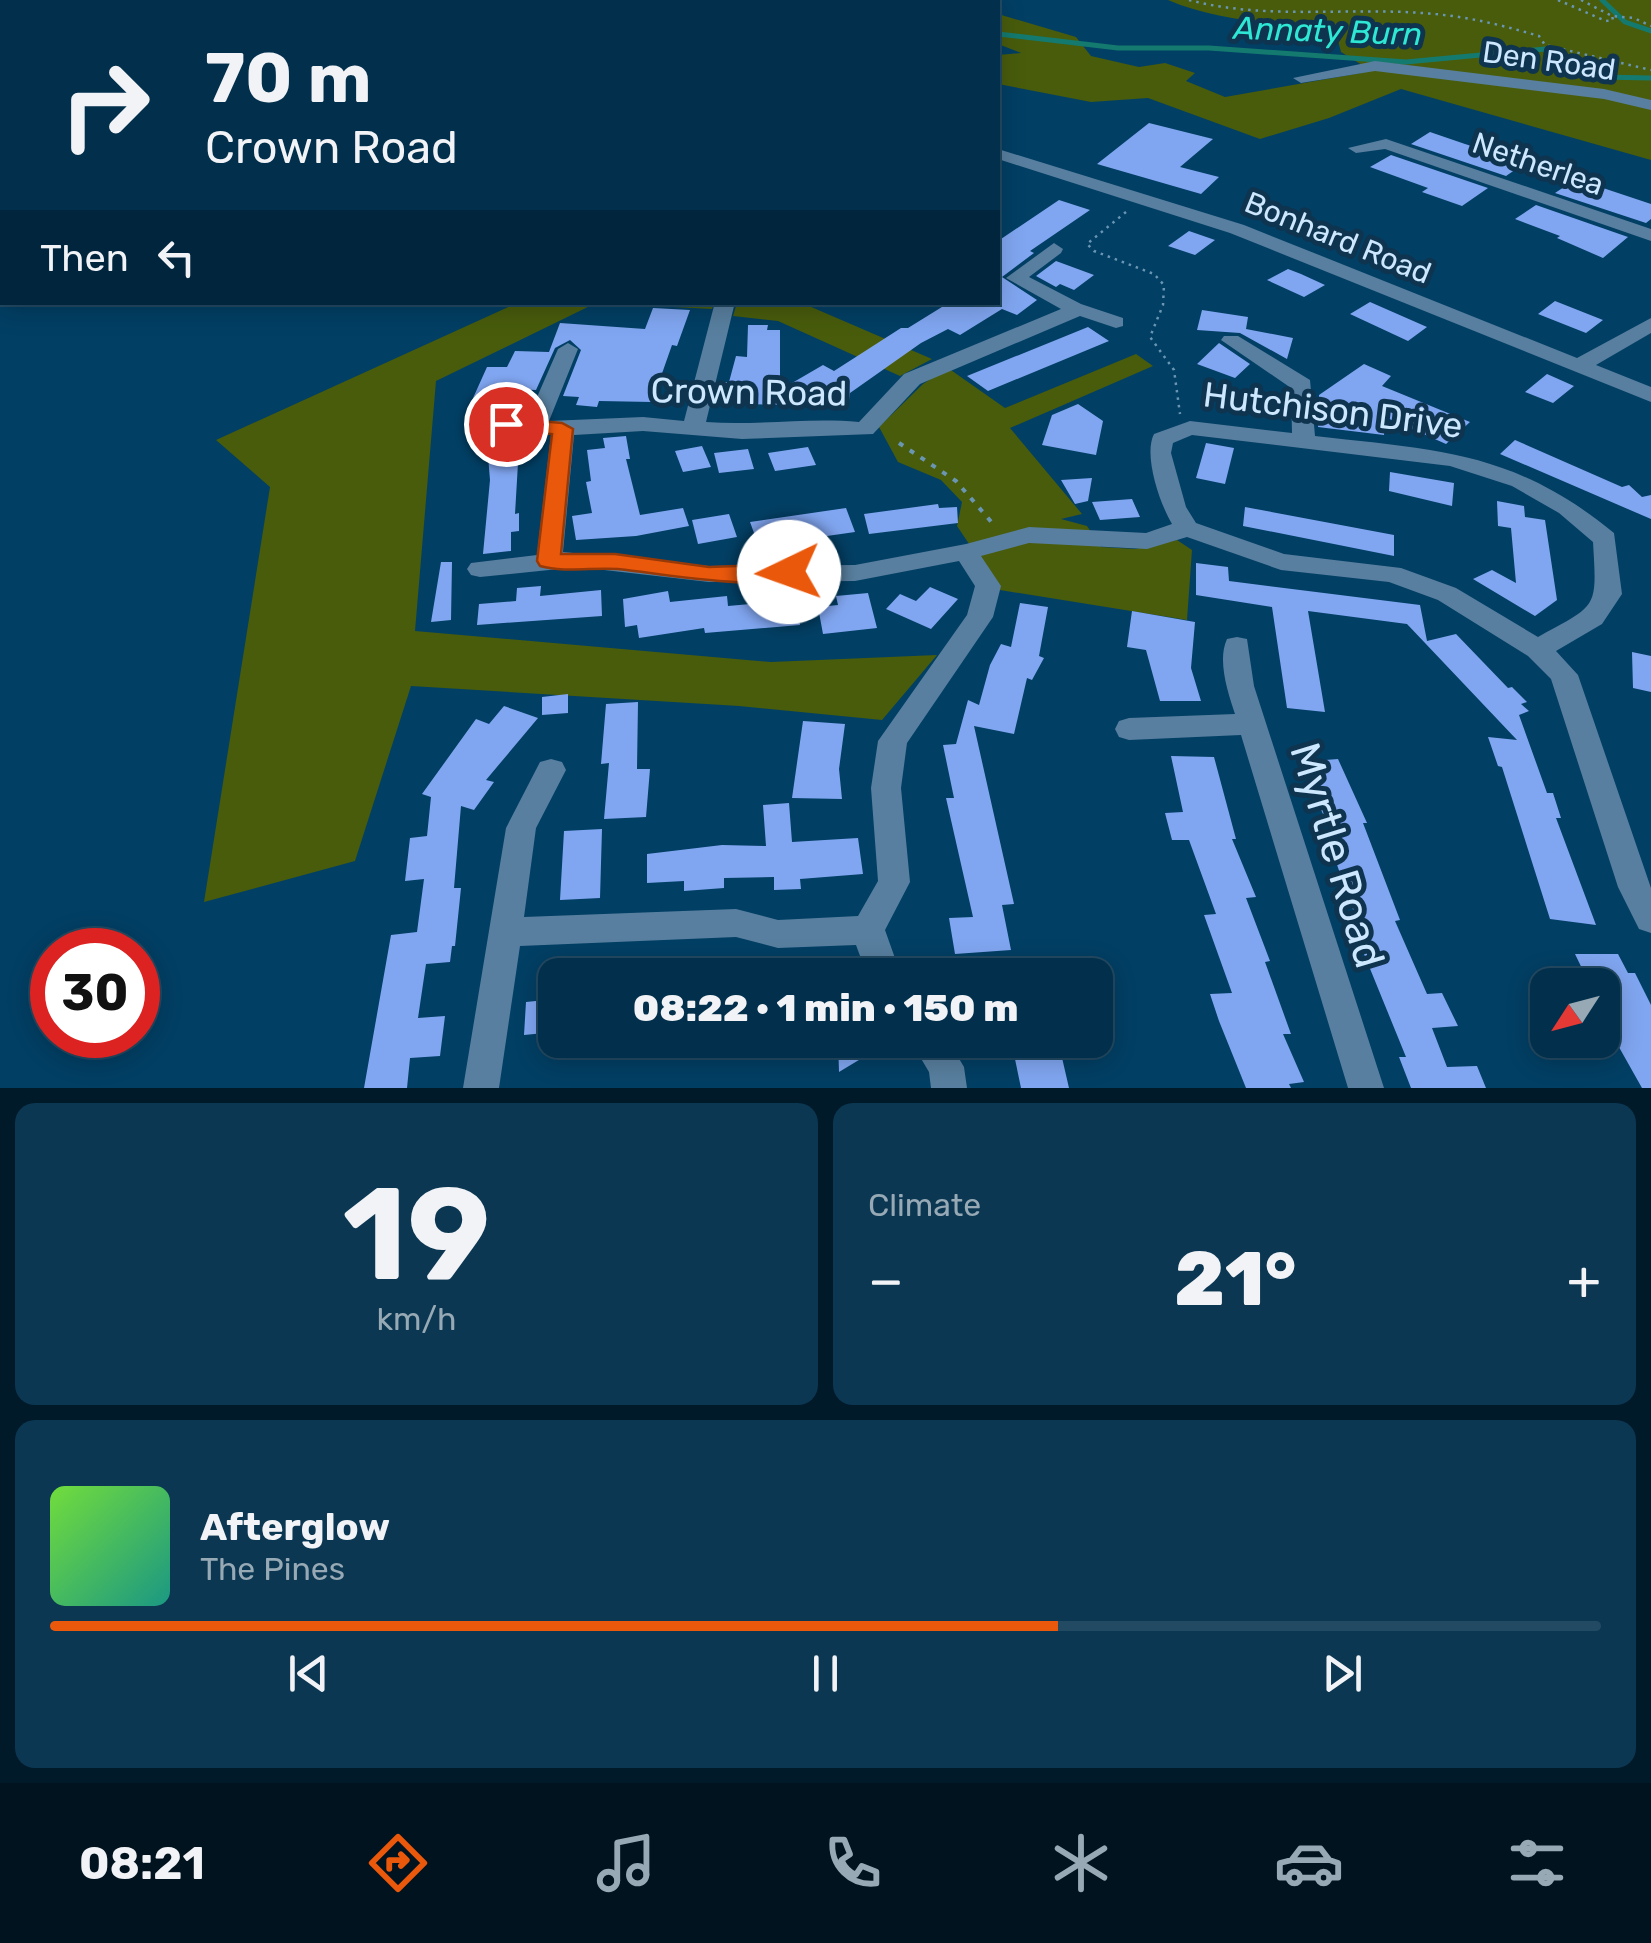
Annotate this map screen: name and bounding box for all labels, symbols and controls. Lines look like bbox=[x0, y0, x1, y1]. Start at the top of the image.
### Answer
water label: Annaty Burn bbox=[1231, 9, 1423, 53]
street label: Den Road bbox=[1480, 34, 1618, 88]
text: 70 m bbox=[205, 37, 372, 120]
icon: right bbox=[40, 40, 170, 170]
text: Crown Road bbox=[205, 121, 458, 174]
street label: Netherlea bbox=[1468, 125, 1608, 203]
street label: Bonhard Road bbox=[1240, 184, 1436, 292]
icon: left bbox=[149, 230, 204, 285]
text: Then bbox=[40, 235, 129, 281]
street label: Crown Road bbox=[650, 369, 848, 415]
street label: Hutchison Drive bbox=[1201, 373, 1465, 447]
pin bbox=[464, 382, 549, 467]
icon: arrive bbox=[479, 397, 534, 452]
position arrow bbox=[737, 520, 841, 624]
street label: Myrtle Road bbox=[1279, 737, 1395, 974]
speed limit sign: 30 bbox=[30, 928, 160, 1058]
north arrow bbox=[1530, 968, 1620, 1058]
map controls bbox=[1530, 968, 1620, 1058]
text: 08:22 · 1 min · 150 m bbox=[633, 985, 1018, 1031]
text: 19 bbox=[343, 1157, 490, 1312]
text: Climate bbox=[868, 1186, 981, 1224]
text: 21° bbox=[1174, 1235, 1296, 1324]
text: − bbox=[868, 1248, 904, 1313]
text: + bbox=[1567, 1248, 1601, 1313]
text: km/h bbox=[377, 1300, 456, 1338]
text: Afterglow bbox=[200, 1504, 390, 1550]
text: The Pines bbox=[200, 1550, 345, 1588]
icon: previous bbox=[281, 1646, 336, 1701]
icon: pause bbox=[798, 1646, 853, 1701]
icon: next bbox=[1315, 1646, 1370, 1701]
icon: directions bbox=[363, 1828, 433, 1898]
icon: music bbox=[591, 1828, 661, 1898]
icon: phone bbox=[818, 1828, 888, 1898]
icon: climate bbox=[1046, 1828, 1116, 1898]
icon: car bbox=[1274, 1828, 1344, 1898]
icon: filters bbox=[1502, 1828, 1572, 1898]
text: 08:21 bbox=[79, 1837, 205, 1890]

